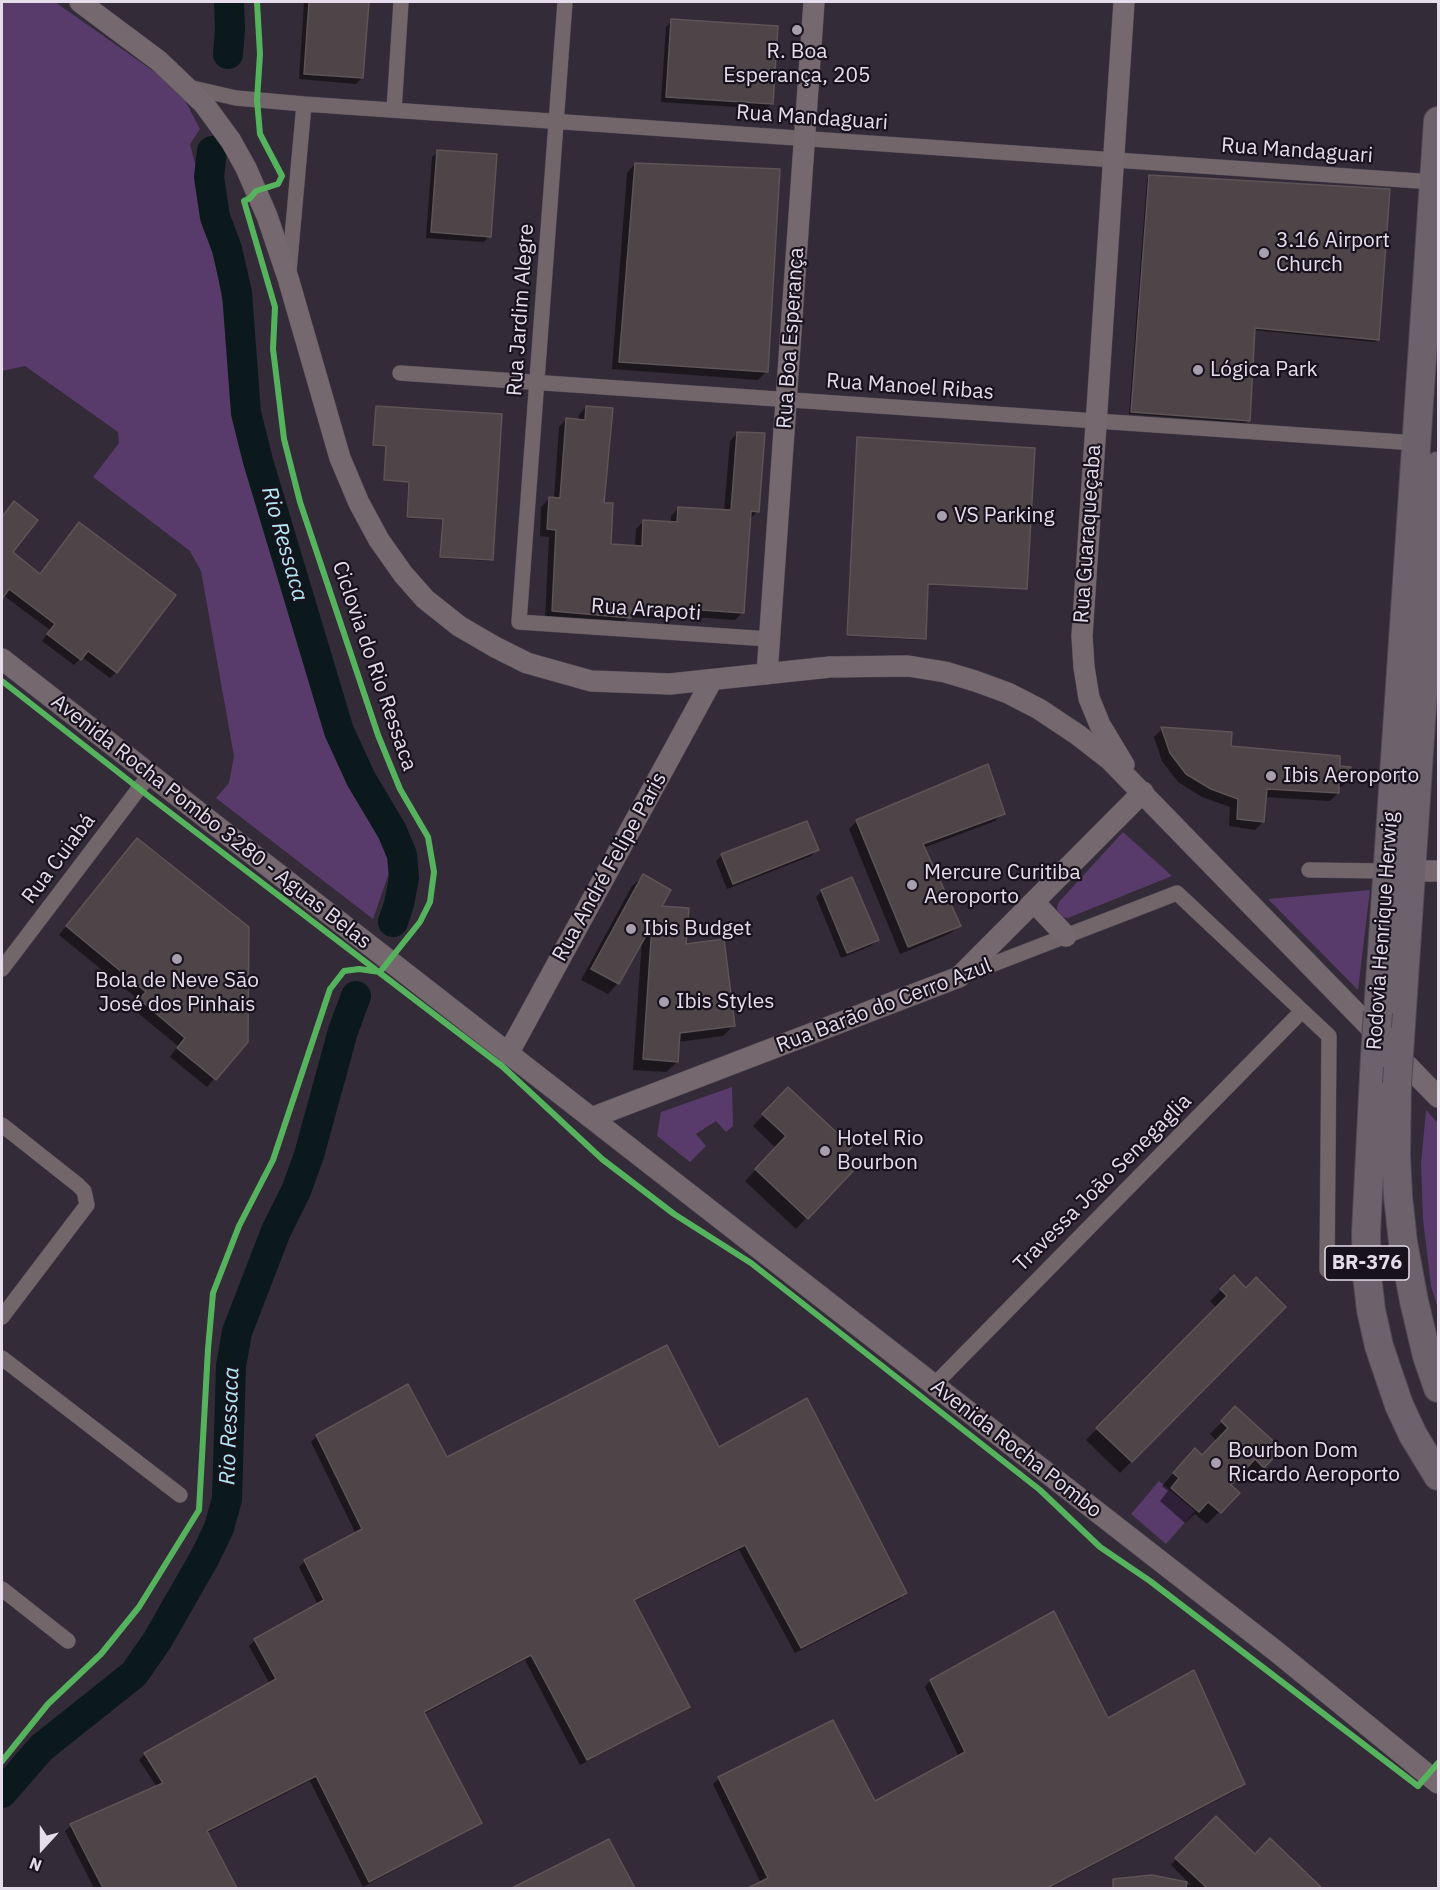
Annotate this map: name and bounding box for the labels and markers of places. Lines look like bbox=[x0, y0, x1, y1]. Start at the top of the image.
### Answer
marker: R. Boa Esperança, 205 bbox=[790, 23, 804, 37]
place label: R. Boa Esperança, 205 bbox=[723, 39, 871, 89]
place label: 3.16 Airport Church bbox=[1276, 228, 1390, 278]
marker: 3.16 Airport Church bbox=[1257, 246, 1271, 260]
place label: Lógica Park bbox=[1210, 357, 1318, 383]
marker: Lógica Park bbox=[1191, 363, 1205, 377]
place label: VS Parking bbox=[954, 503, 1055, 529]
marker: VS Parking bbox=[935, 509, 949, 523]
place label: Ibis Aeroporto bbox=[1283, 763, 1419, 789]
marker: Ibis Aeroporto bbox=[1264, 769, 1278, 783]
place label: Mercure Curitiba Aeroporto bbox=[924, 860, 1081, 910]
marker: Mercure Curitiba Aeroporto bbox=[905, 878, 919, 892]
place label: Ibis Budget bbox=[643, 916, 752, 942]
marker: Ibis Budget bbox=[624, 922, 638, 936]
marker: Bola de Neve São José dos Pinhais bbox=[170, 952, 184, 966]
place label: Bola de Neve São José dos Pinhais bbox=[95, 968, 259, 1018]
place label: Ibis Styles bbox=[676, 989, 775, 1015]
marker: Ibis Styles bbox=[657, 995, 671, 1009]
place label: Hotel Rio Bourbon bbox=[837, 1126, 924, 1176]
marker: Hotel Rio Bourbon bbox=[818, 1144, 832, 1158]
place label: Bourbon Dom Ricardo Aeroporto bbox=[1228, 1438, 1400, 1488]
marker: Bourbon Dom Ricardo Aeroporto bbox=[1209, 1456, 1223, 1470]

